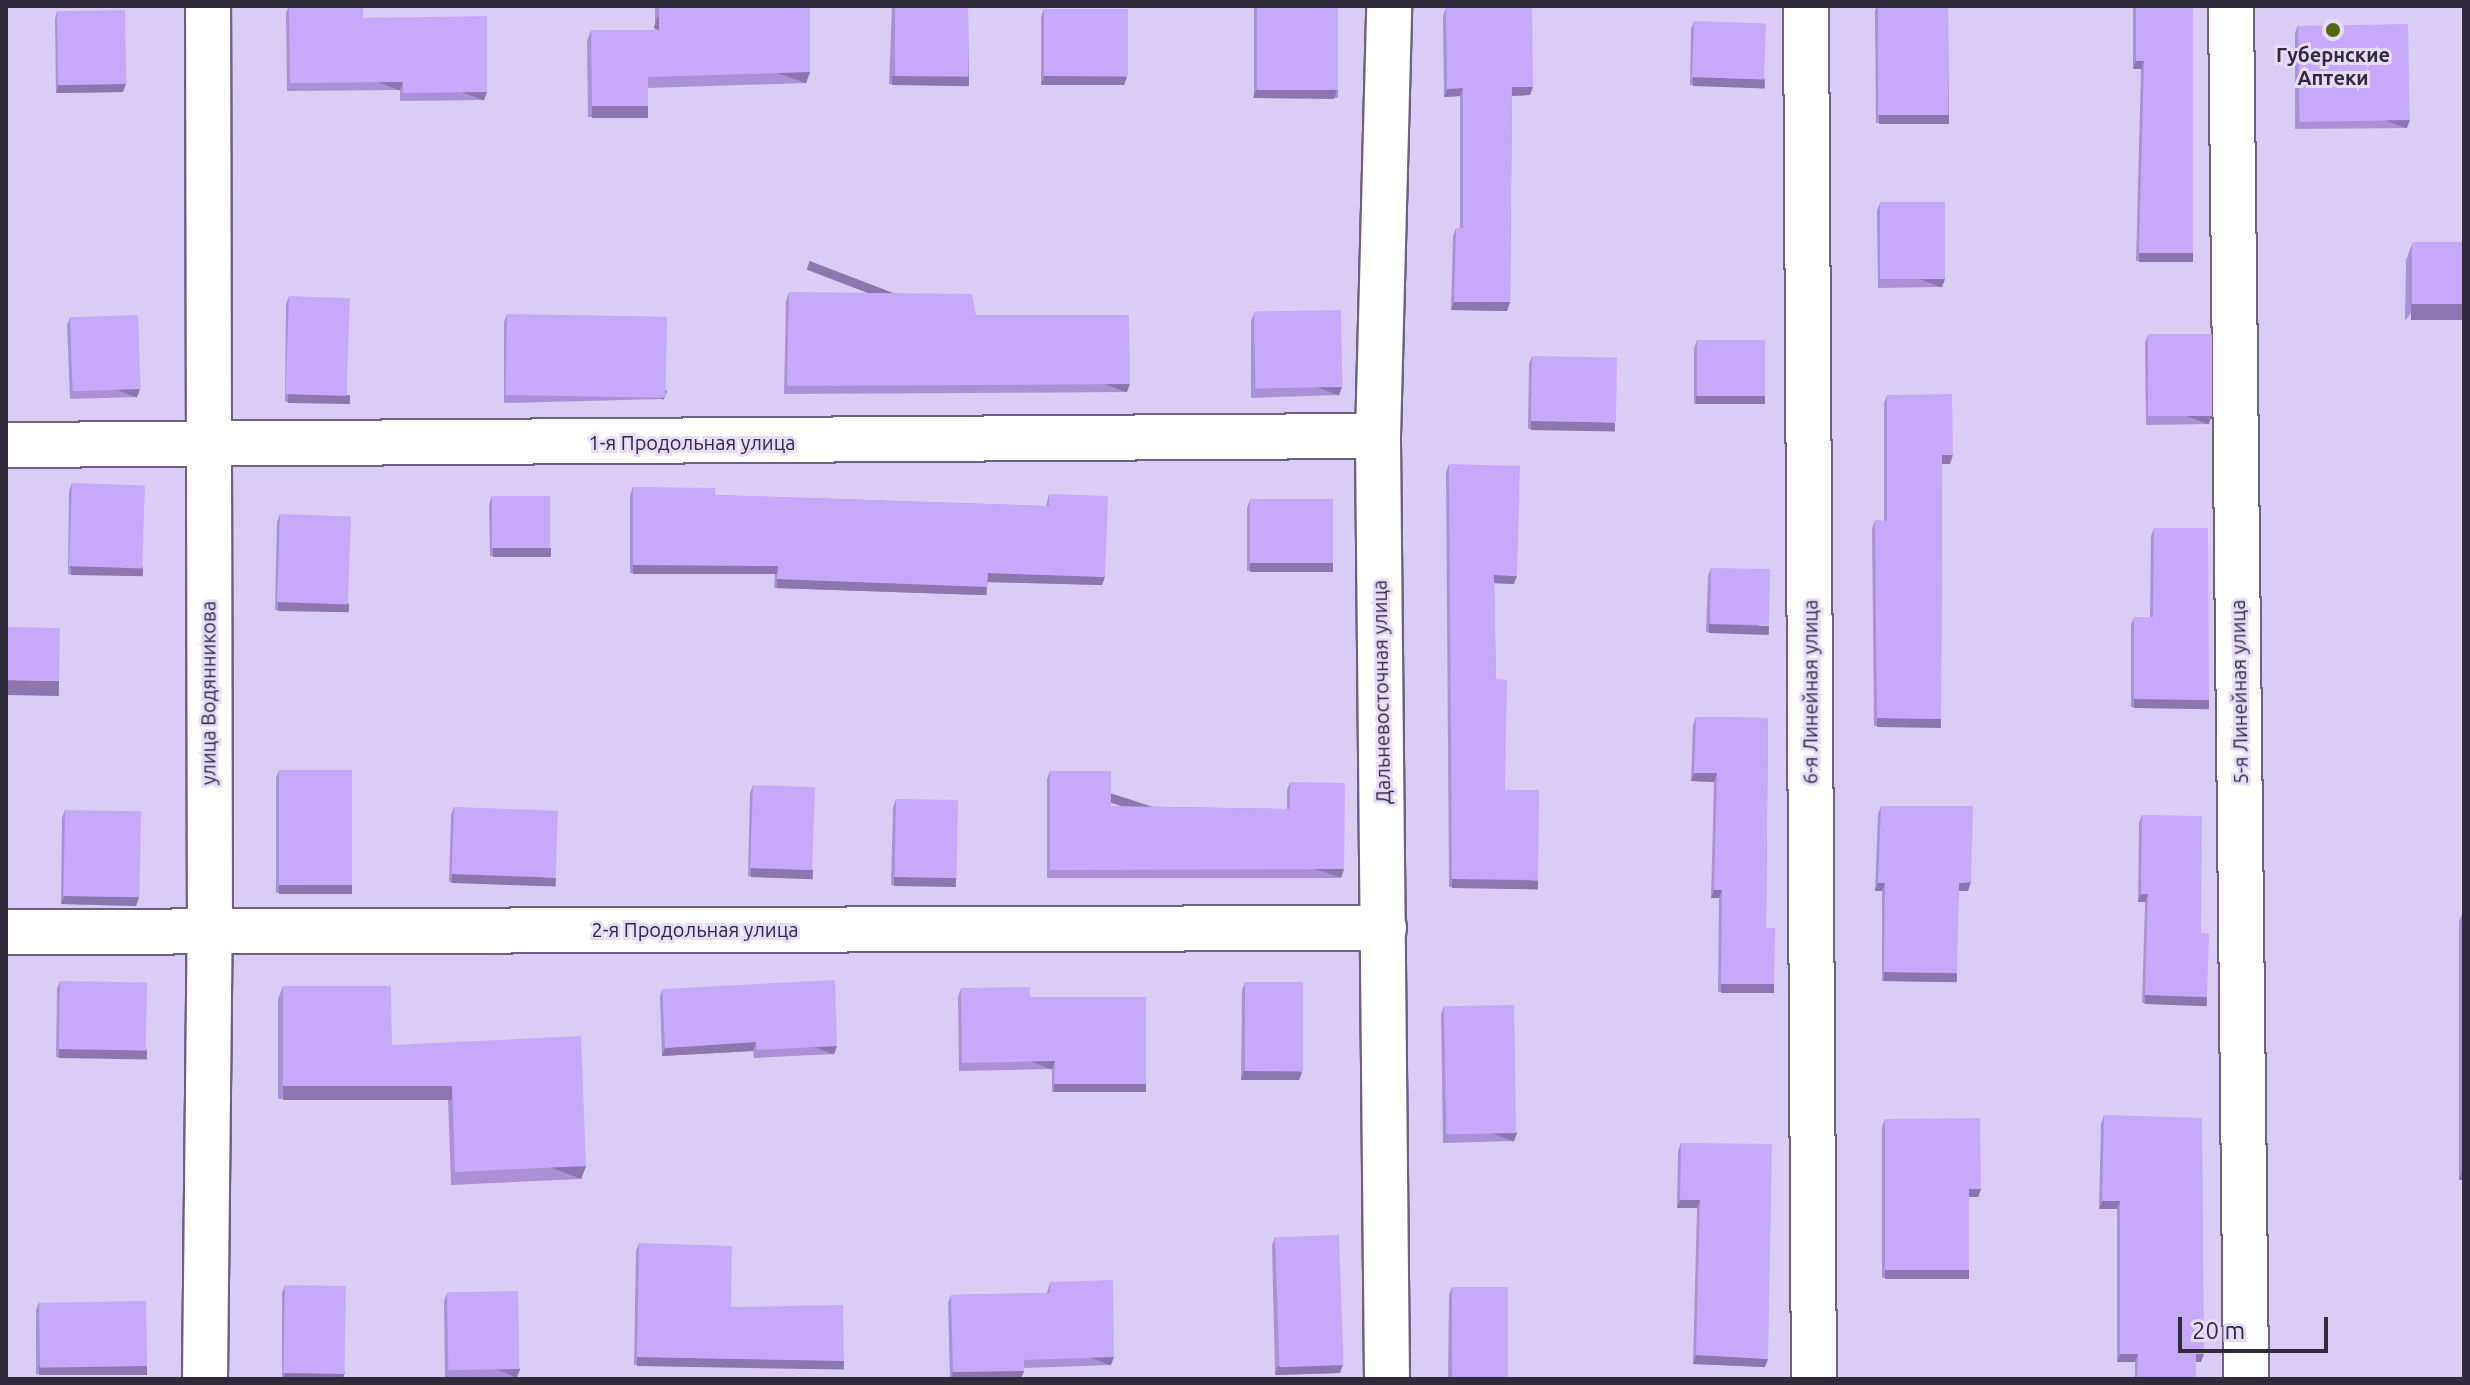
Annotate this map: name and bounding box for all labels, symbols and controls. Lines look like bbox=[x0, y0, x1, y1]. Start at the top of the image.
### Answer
marker: Губернские Аптеки bbox=[2324, 21, 2342, 39]
place label: Губернские Аптеки bbox=[2276, 42, 2390, 89]
street label: 1-я Продольная улица bbox=[588, 430, 796, 454]
street label: Дальневосточная улица bbox=[1367, 580, 1395, 804]
street label: 5-я Линейная улица bbox=[2225, 599, 2253, 785]
street label: 6-я Линейная улица bbox=[1798, 600, 1822, 784]
street label: улица Водянникова bbox=[196, 601, 220, 785]
street label: 2-я Продольная улица bbox=[591, 917, 799, 941]
scale bar bbox=[2182, 1301, 2332, 1351]
text: 20 m bbox=[2192, 1317, 2245, 1344]

